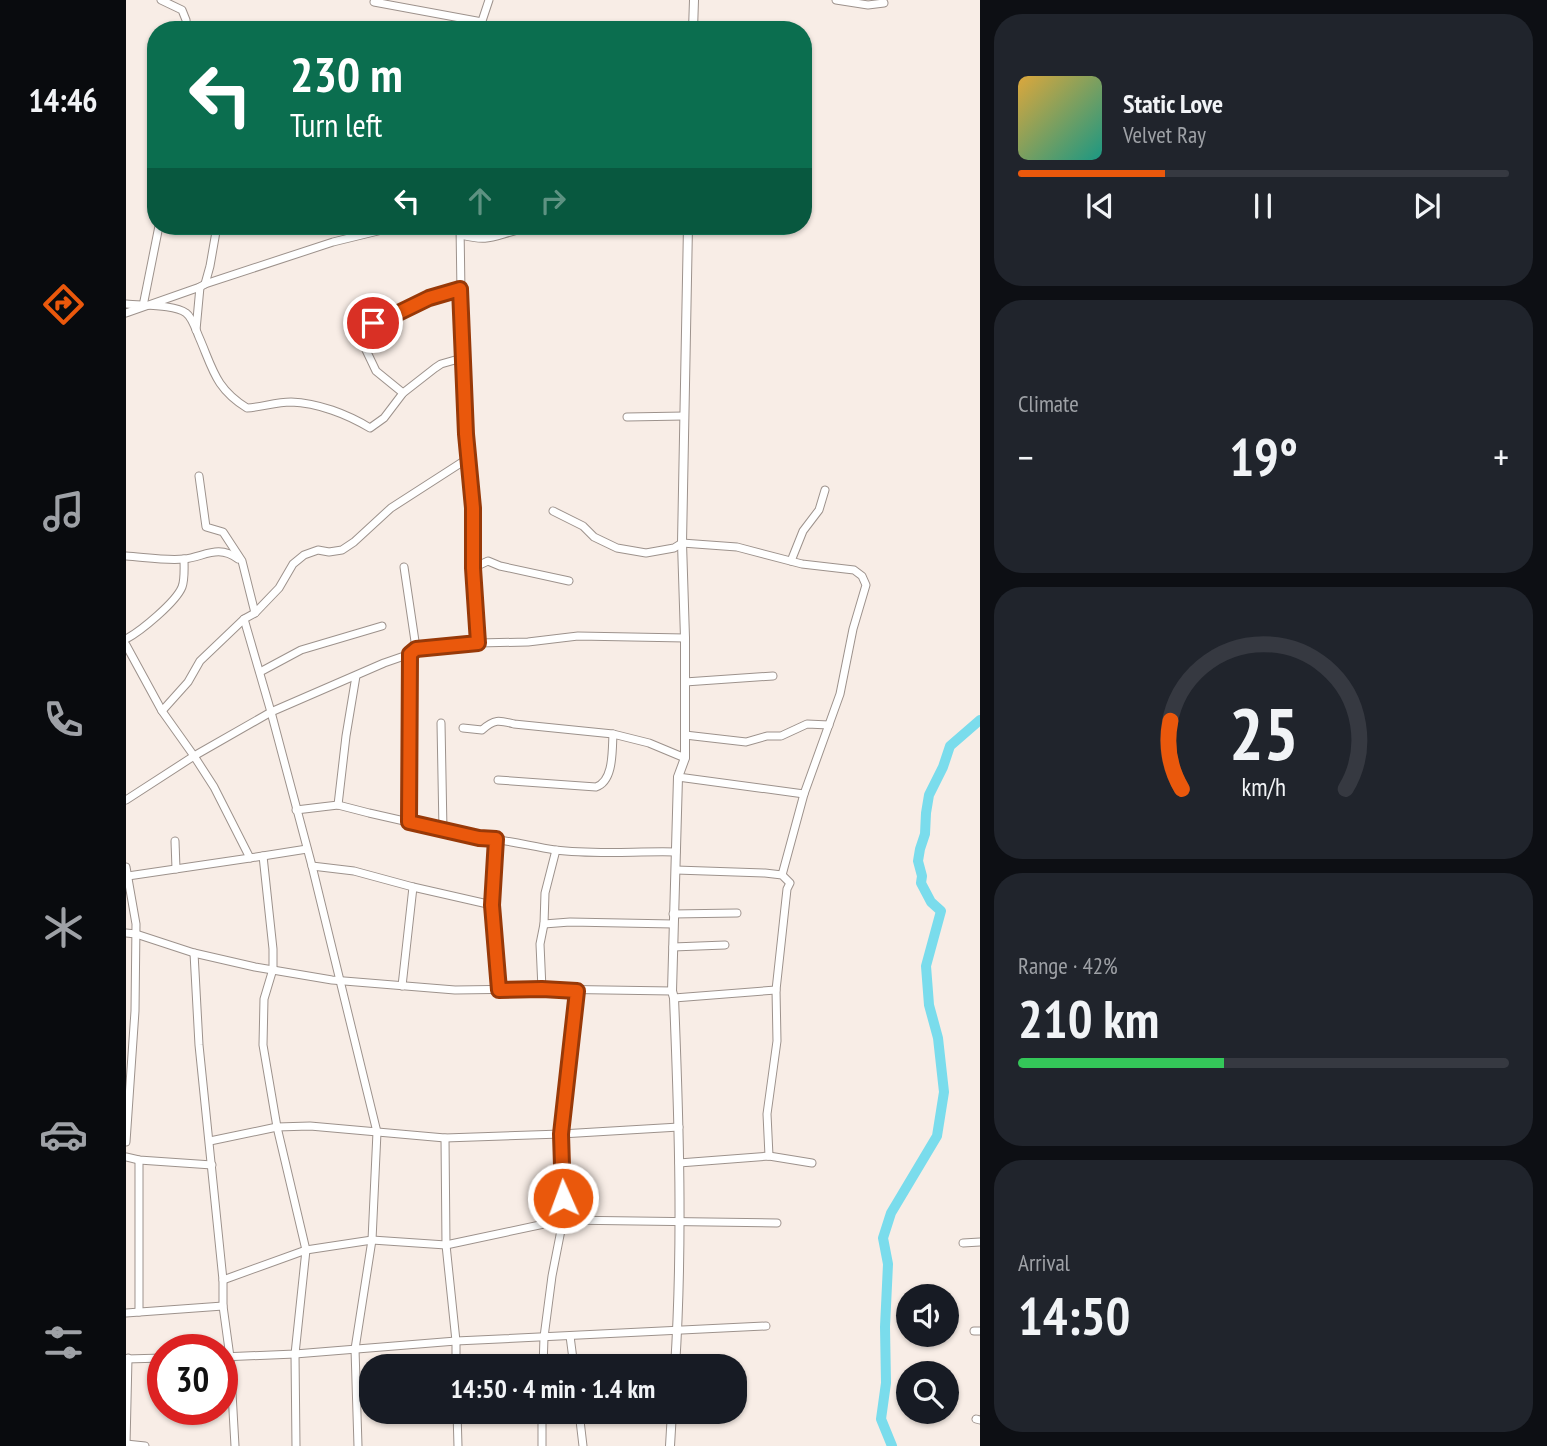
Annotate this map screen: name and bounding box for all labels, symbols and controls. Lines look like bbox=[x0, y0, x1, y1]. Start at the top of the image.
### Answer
text: 230 m bbox=[290, 42, 403, 106]
icon: left bbox=[175, 49, 266, 140]
text: 14:46 bbox=[28, 79, 98, 121]
text: Static Love bbox=[1123, 87, 1223, 120]
text: Turn left bbox=[290, 104, 382, 146]
text: Velvet Ray bbox=[1123, 120, 1206, 149]
icon: left bbox=[388, 182, 426, 220]
icon: ahead bbox=[461, 182, 499, 220]
icon: right bbox=[534, 182, 572, 220]
icon: previous bbox=[1081, 187, 1119, 225]
icon: pause bbox=[1244, 187, 1282, 225]
icon: next bbox=[1408, 187, 1446, 225]
icon: directions bbox=[39, 280, 88, 329]
pin bbox=[343, 293, 403, 353]
icon: arrive bbox=[354, 304, 392, 342]
text: Climate bbox=[1018, 389, 1079, 418]
text: 19° bbox=[1229, 423, 1298, 490]
text: − bbox=[1018, 432, 1034, 481]
text: + bbox=[1493, 432, 1509, 481]
icon: music bbox=[39, 487, 88, 536]
text: 25 bbox=[1229, 685, 1298, 779]
icon: phone bbox=[39, 695, 88, 744]
text: km/h bbox=[1241, 771, 1286, 803]
icon: climate bbox=[39, 903, 88, 952]
text: Range · 42% bbox=[1018, 951, 1118, 980]
text: 210 km bbox=[1018, 985, 1159, 1052]
icon: car bbox=[39, 1110, 88, 1159]
position arrow bbox=[526, 1161, 600, 1235]
text: Arrival bbox=[1018, 1248, 1070, 1277]
text: 14:50 bbox=[1018, 1282, 1130, 1349]
map controls bbox=[896, 1284, 959, 1424]
button: sound bbox=[896, 1284, 959, 1347]
icon: filters bbox=[39, 1318, 88, 1367]
speed limit sign: 30 bbox=[147, 1334, 238, 1425]
button: search bbox=[896, 1361, 959, 1424]
text: 14:50 · 4 min · 1.4 km bbox=[451, 1372, 655, 1405]

